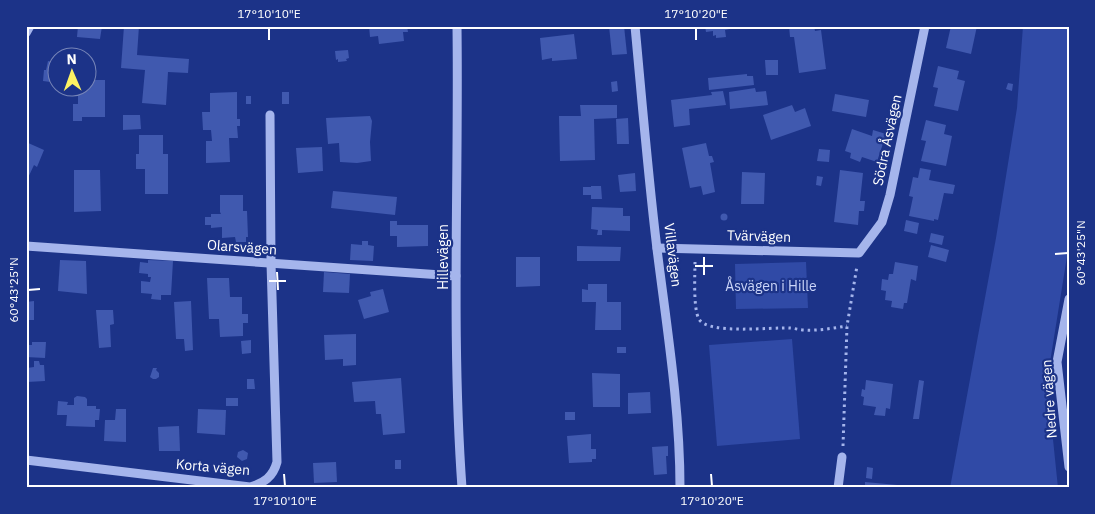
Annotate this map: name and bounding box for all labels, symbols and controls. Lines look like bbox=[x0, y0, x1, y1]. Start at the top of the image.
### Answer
text: 17°10'10"E bbox=[237, 6, 301, 21]
text: 17°10'20"E bbox=[664, 6, 728, 21]
north arrow bbox=[48, 48, 98, 98]
text: N bbox=[66, 50, 77, 68]
street label: Södra Åsvägen bbox=[868, 93, 905, 187]
text: 60°43'25"N bbox=[1073, 220, 1088, 286]
street label: Villavägen bbox=[660, 222, 686, 288]
street label: Hillevägen bbox=[434, 224, 452, 290]
street label: Tvärvägen bbox=[727, 226, 791, 246]
street label: Olarsvägen bbox=[206, 236, 278, 258]
text: 60°43'25"N bbox=[6, 257, 21, 323]
park label: Åsvägen i Hille bbox=[725, 276, 817, 295]
street label: Nedre vägen bbox=[1037, 359, 1061, 439]
street label: Korta vägen bbox=[175, 455, 251, 479]
text: 17°10'10"E bbox=[253, 493, 317, 508]
text: 17°10'20"E bbox=[680, 493, 744, 508]

